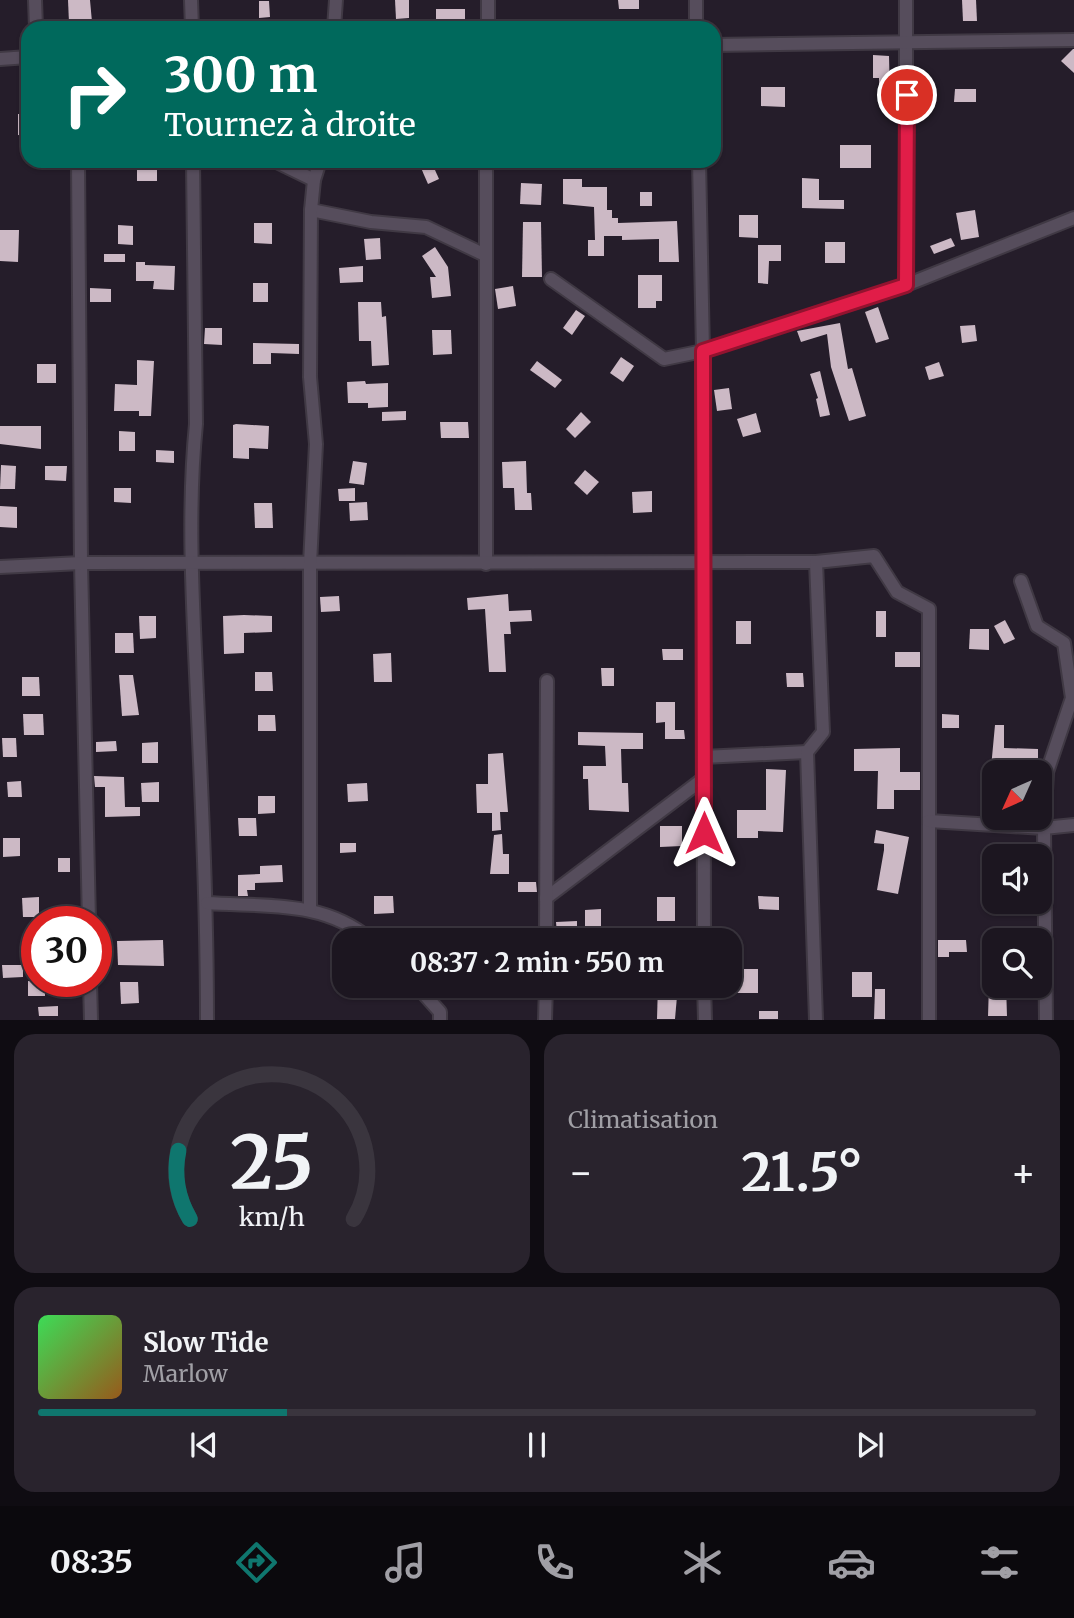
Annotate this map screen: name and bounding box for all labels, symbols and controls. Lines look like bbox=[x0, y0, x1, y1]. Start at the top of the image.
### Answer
text: 300 m bbox=[164, 44, 318, 105]
icon: right bbox=[49, 49, 140, 140]
pin bbox=[877, 65, 937, 125]
icon: arrive bbox=[888, 76, 926, 114]
text: Tournez à droite bbox=[164, 105, 416, 145]
north arrow bbox=[982, 760, 1052, 830]
map controls bbox=[982, 760, 1052, 998]
position arrow bbox=[667, 796, 741, 870]
button: sound bbox=[982, 844, 1052, 914]
speed limit sign: 30 bbox=[21, 906, 112, 997]
button: search bbox=[982, 928, 1052, 998]
text: 08:37 · 2 min · 550 m bbox=[410, 946, 664, 979]
text: Climatisation bbox=[568, 1105, 718, 1134]
text: 25 bbox=[230, 1118, 314, 1210]
text: 21.5° bbox=[741, 1140, 863, 1205]
text: − bbox=[568, 1149, 593, 1196]
text: + bbox=[1011, 1149, 1036, 1196]
text: km/h bbox=[239, 1201, 305, 1233]
text: Slow Tide bbox=[143, 1326, 269, 1359]
text: Marlow bbox=[143, 1359, 228, 1388]
icon: previous bbox=[185, 1426, 223, 1464]
icon: pause bbox=[518, 1426, 556, 1464]
icon: next bbox=[851, 1426, 889, 1464]
icon: directions bbox=[232, 1538, 281, 1587]
icon: music bbox=[381, 1538, 430, 1587]
icon: phone bbox=[530, 1538, 579, 1587]
icon: climate bbox=[678, 1538, 727, 1587]
icon: car bbox=[827, 1538, 876, 1587]
icon: filters bbox=[975, 1538, 1024, 1587]
text: 08:35 bbox=[50, 1542, 133, 1582]

